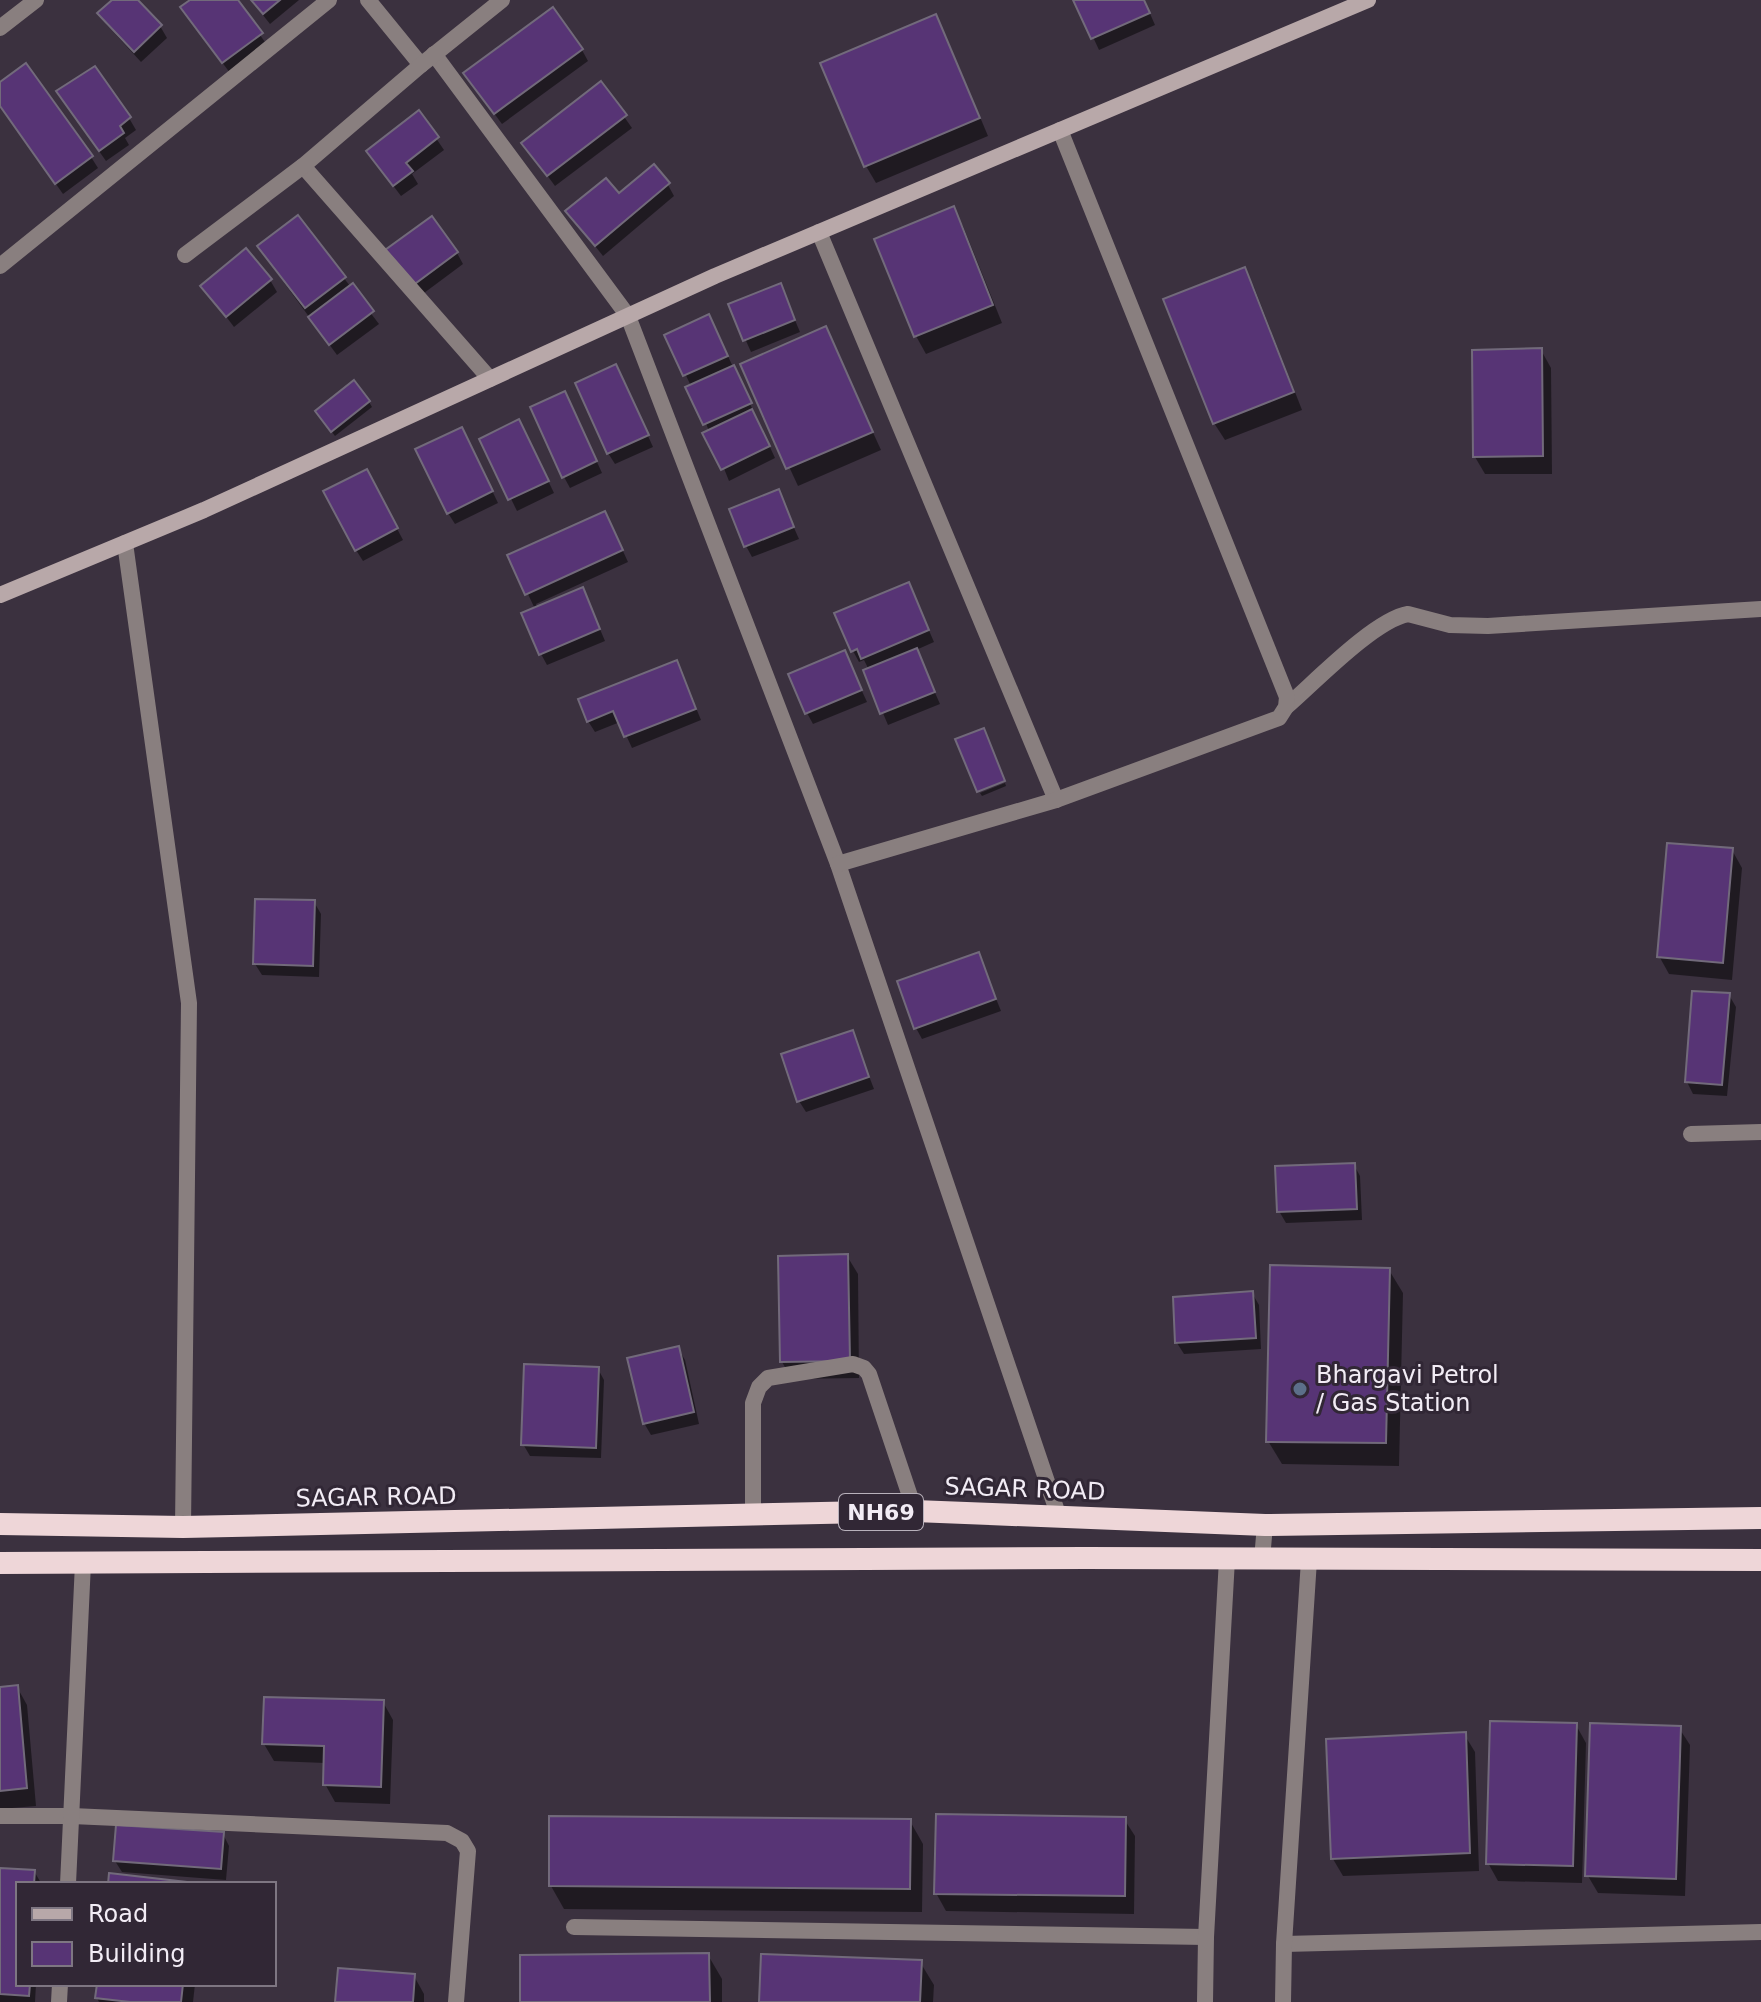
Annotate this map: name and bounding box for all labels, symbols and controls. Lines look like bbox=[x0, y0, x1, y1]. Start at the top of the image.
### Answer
place label: Bhargavi Petrol / Gas Station bbox=[1316, 1361, 1499, 1417]
marker: Bhargavi Petrol / Gas Station bbox=[1291, 1380, 1309, 1398]
street label: SAGAR ROAD bbox=[944, 1472, 1106, 1506]
street label: SAGAR ROAD bbox=[295, 1482, 457, 1512]
road number: NH69 bbox=[839, 1494, 923, 1530]
legend bbox=[16, 1882, 276, 1986]
text: Road bbox=[88, 1900, 148, 1928]
text: Building bbox=[88, 1940, 185, 1968]

